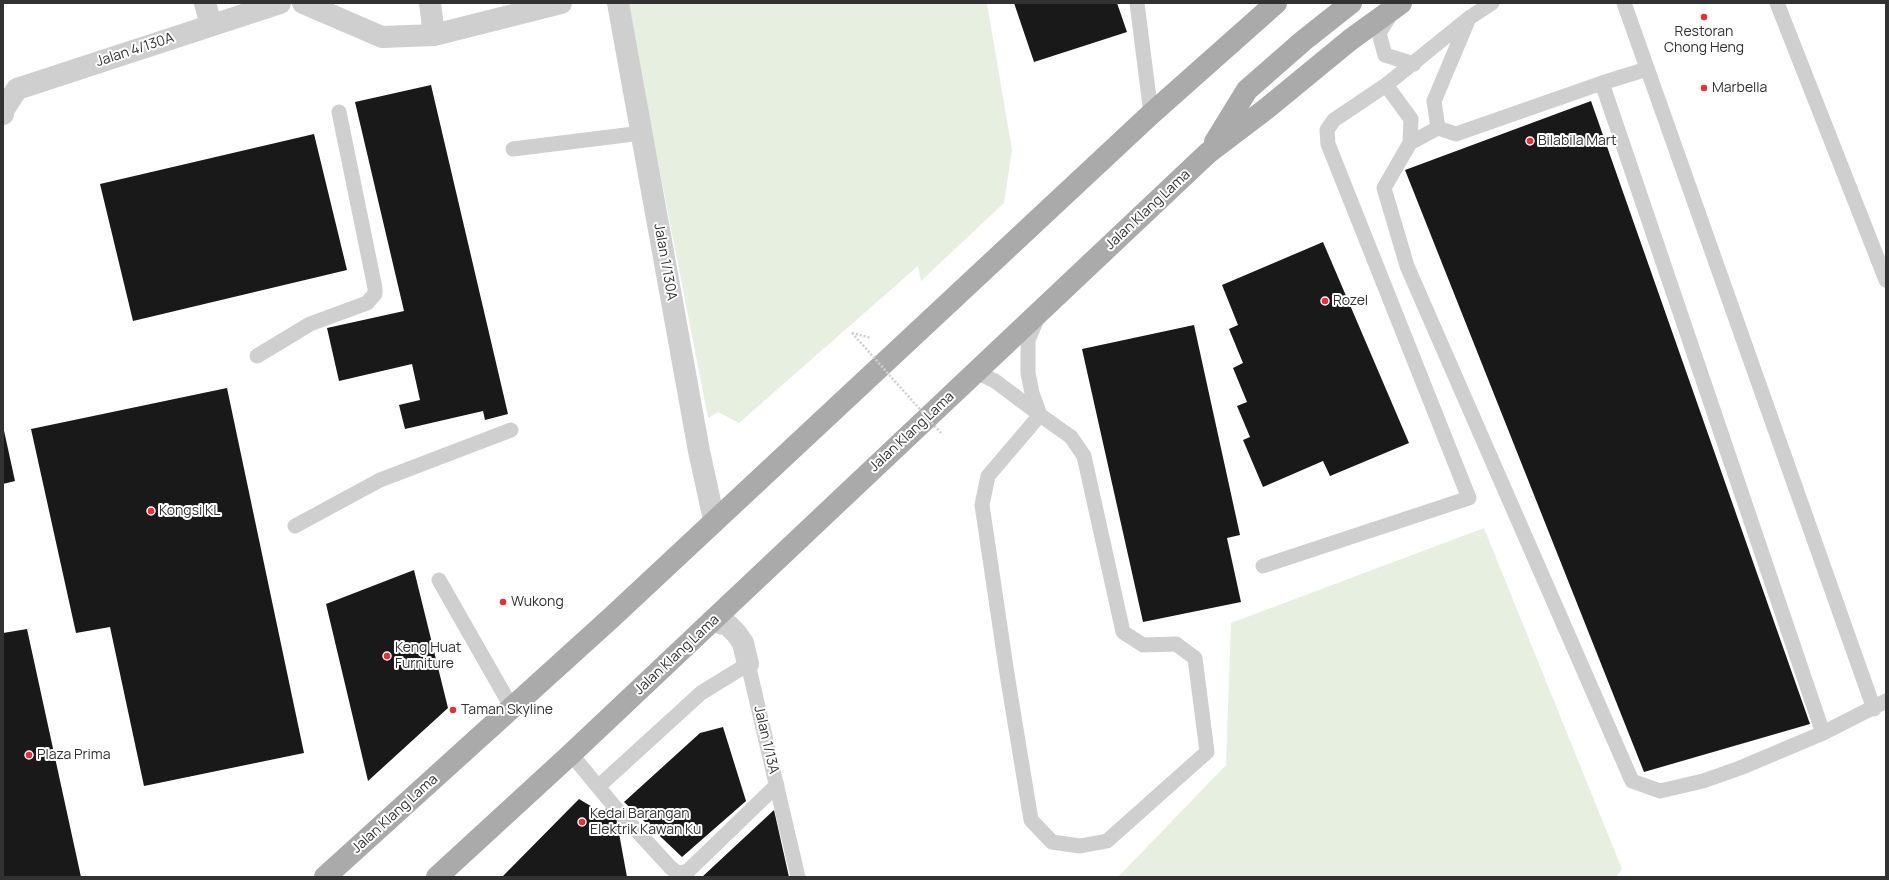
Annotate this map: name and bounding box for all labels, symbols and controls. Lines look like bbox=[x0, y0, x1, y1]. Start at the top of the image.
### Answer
marker: Restoran Chong Heng bbox=[1699, 12, 1709, 22]
place label: Restoran Chong Heng bbox=[1664, 24, 1744, 56]
street label: Jalan 4/130A bbox=[94, 30, 176, 70]
place label: Marbella bbox=[1712, 80, 1767, 96]
marker: Marbella bbox=[1699, 83, 1709, 93]
place label: Bilabila Mart bbox=[1538, 133, 1616, 149]
marker: Bilabila Mart bbox=[1525, 136, 1535, 146]
street label: Jalan Klang Lama bbox=[1102, 166, 1194, 254]
street label: Jalan 1/130A bbox=[650, 222, 680, 302]
place label: Rozel bbox=[1333, 293, 1368, 309]
marker: Rozel bbox=[1320, 296, 1330, 306]
street label: Jalan Klang Lama bbox=[866, 388, 958, 476]
place label: Kongsi KL bbox=[159, 503, 221, 519]
marker: Kongsi KL bbox=[146, 506, 156, 516]
place label: Wukong bbox=[511, 594, 564, 610]
marker: Wukong bbox=[498, 597, 508, 607]
street label: Jalan Klang Lama bbox=[631, 611, 723, 699]
place label: Keng Huat Furniture bbox=[395, 640, 461, 672]
marker: Keng Huat Furniture bbox=[382, 651, 392, 661]
place label: Taman Skyline bbox=[461, 702, 553, 718]
street label: Jalan 1/13A bbox=[750, 704, 782, 776]
marker: Taman Skyline bbox=[448, 705, 458, 715]
place label: Plaza Prima bbox=[37, 747, 110, 763]
marker: Plaza Prima bbox=[24, 750, 34, 760]
street label: Jalan Klang Lama bbox=[349, 771, 441, 857]
place label: Kedai Barangan Elektrik Kawan Ku bbox=[590, 806, 701, 838]
marker: Kedai Barangan Elektrik Kawan Ku bbox=[577, 817, 587, 827]

